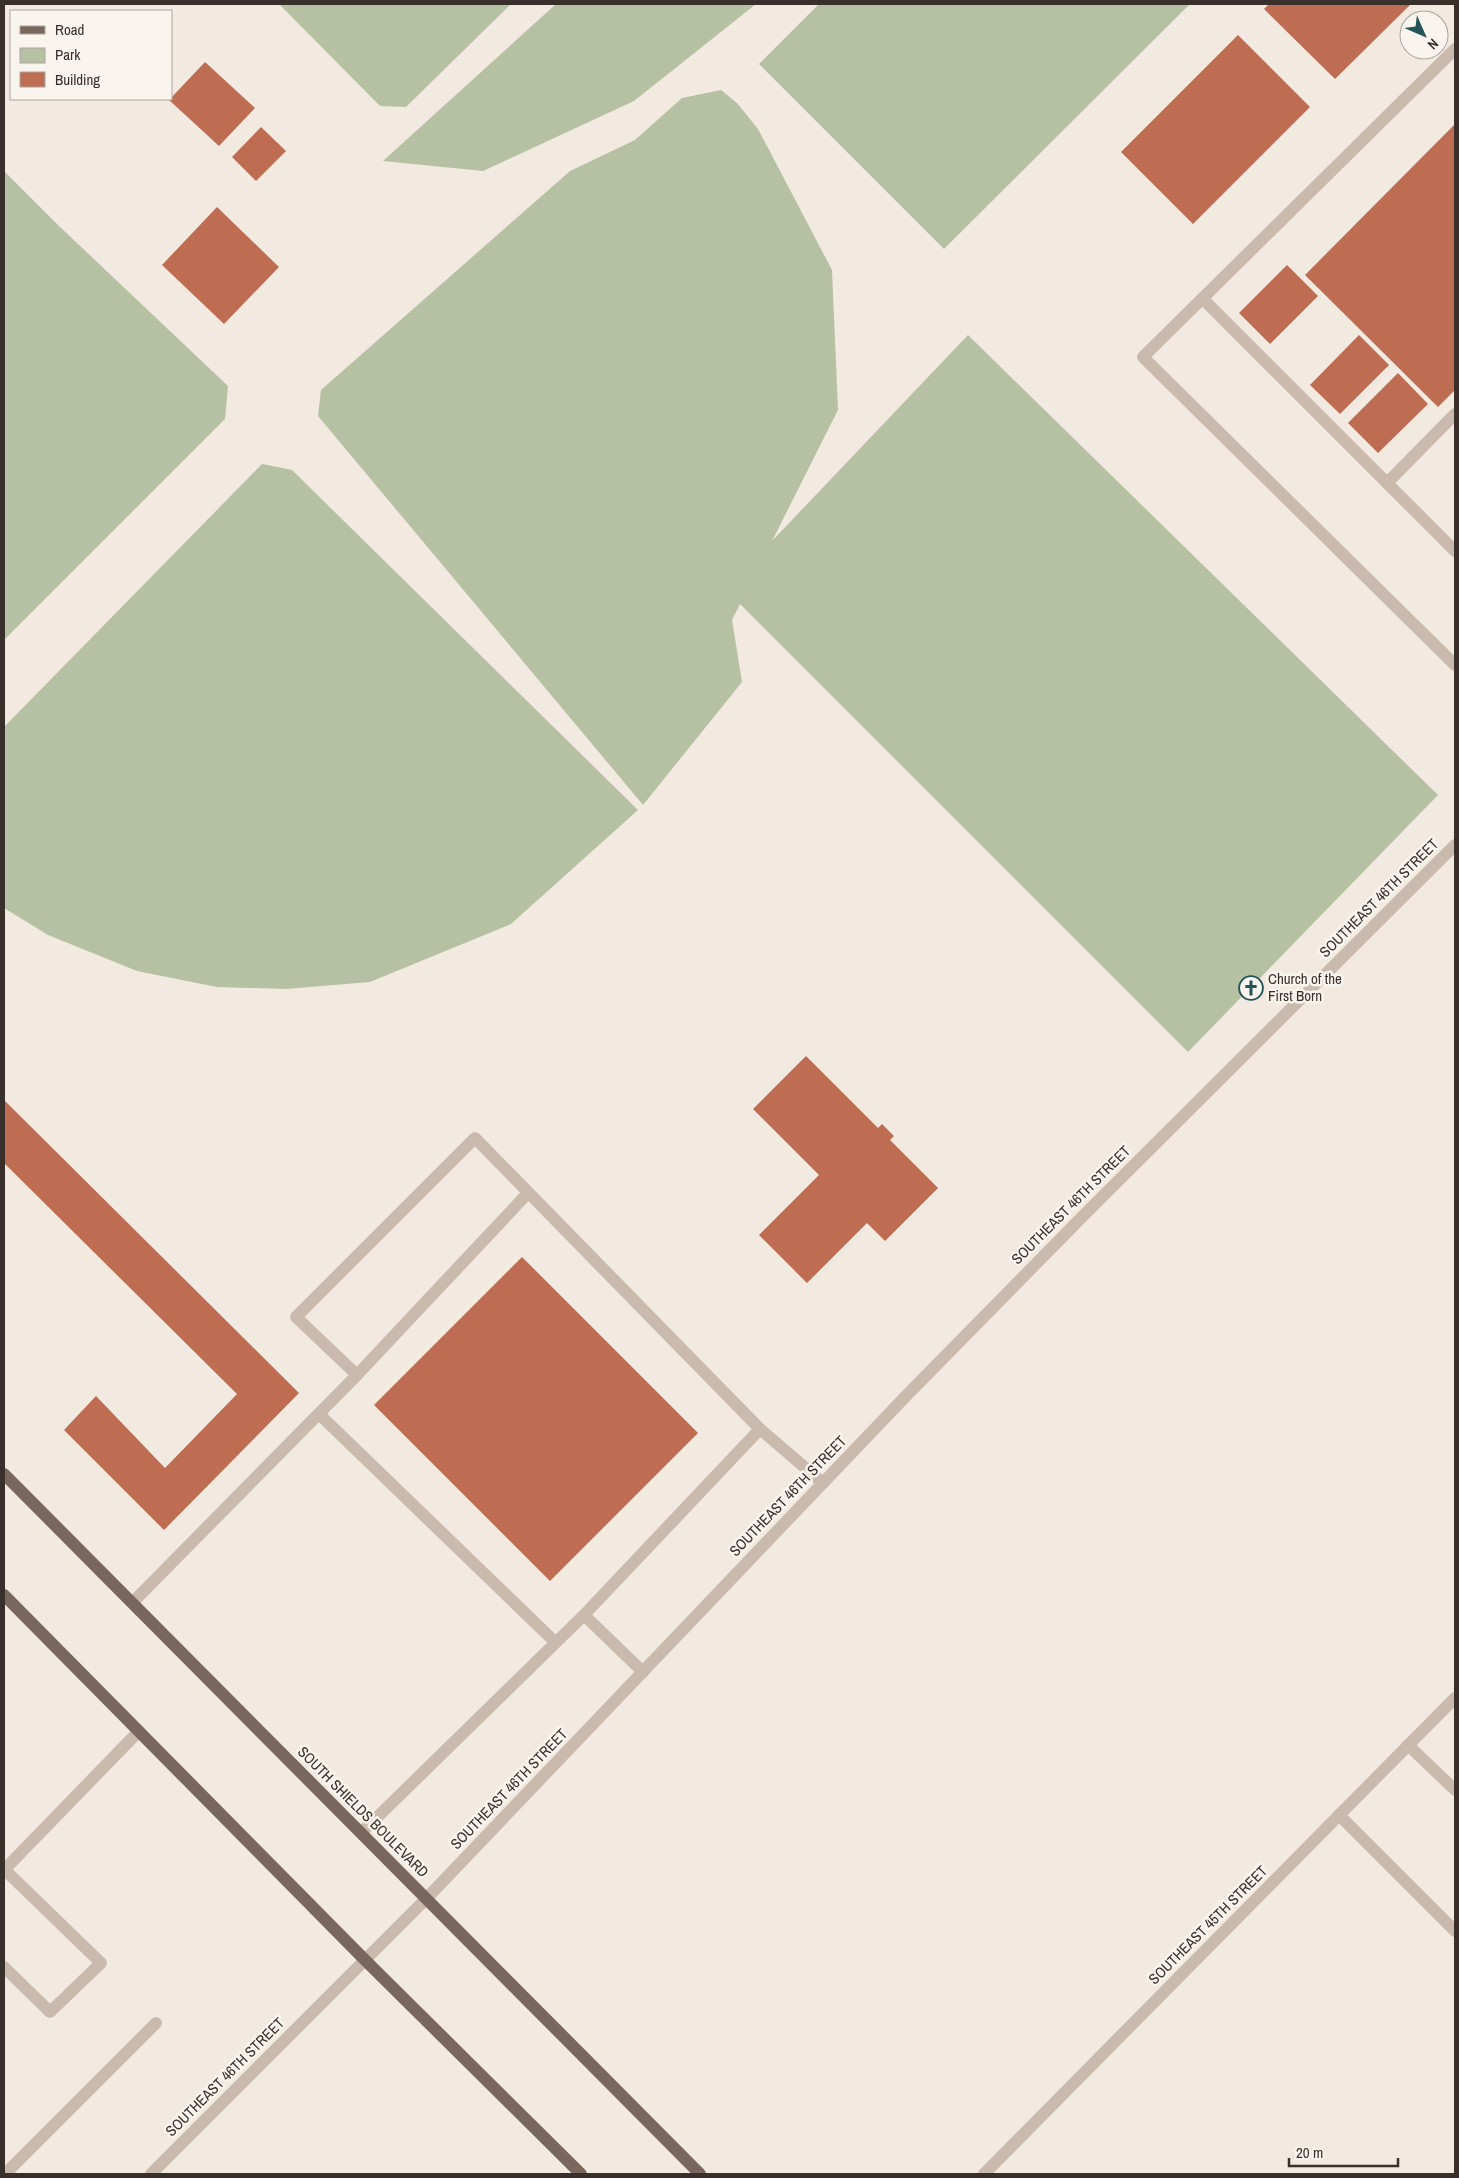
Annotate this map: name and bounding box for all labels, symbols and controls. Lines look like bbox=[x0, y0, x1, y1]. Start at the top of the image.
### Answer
legend bbox=[10, 10, 172, 100]
north arrow bbox=[1399, 10, 1449, 60]
text: Road bbox=[55, 19, 84, 40]
text: N bbox=[1424, 35, 1442, 53]
text: Park bbox=[55, 44, 81, 65]
text: Building bbox=[55, 69, 100, 90]
street label: SOUTHEAST 46TH STREET bbox=[1315, 833, 1443, 962]
place label: Church of the First Born bbox=[1268, 968, 1342, 1006]
church icon: Church of the First Born bbox=[1238, 975, 1264, 1001]
street label: SOUTHEAST 46TH STREET bbox=[1007, 1140, 1135, 1269]
street label: SOUTHEAST 46TH STREET bbox=[724, 1430, 851, 1561]
street label: SOUTHEAST 46TH STREET bbox=[445, 1723, 572, 1854]
street label: SOUTH SHIELDS BOULEVARD bbox=[293, 1741, 434, 1882]
street label: SOUTHEAST 45TH STREET bbox=[1144, 1860, 1272, 1989]
street label: SOUTHEAST 46TH STREET bbox=[161, 2012, 289, 2141]
scale bar bbox=[1289, 2136, 1398, 2168]
text: 20 m bbox=[1296, 2142, 1323, 2163]

